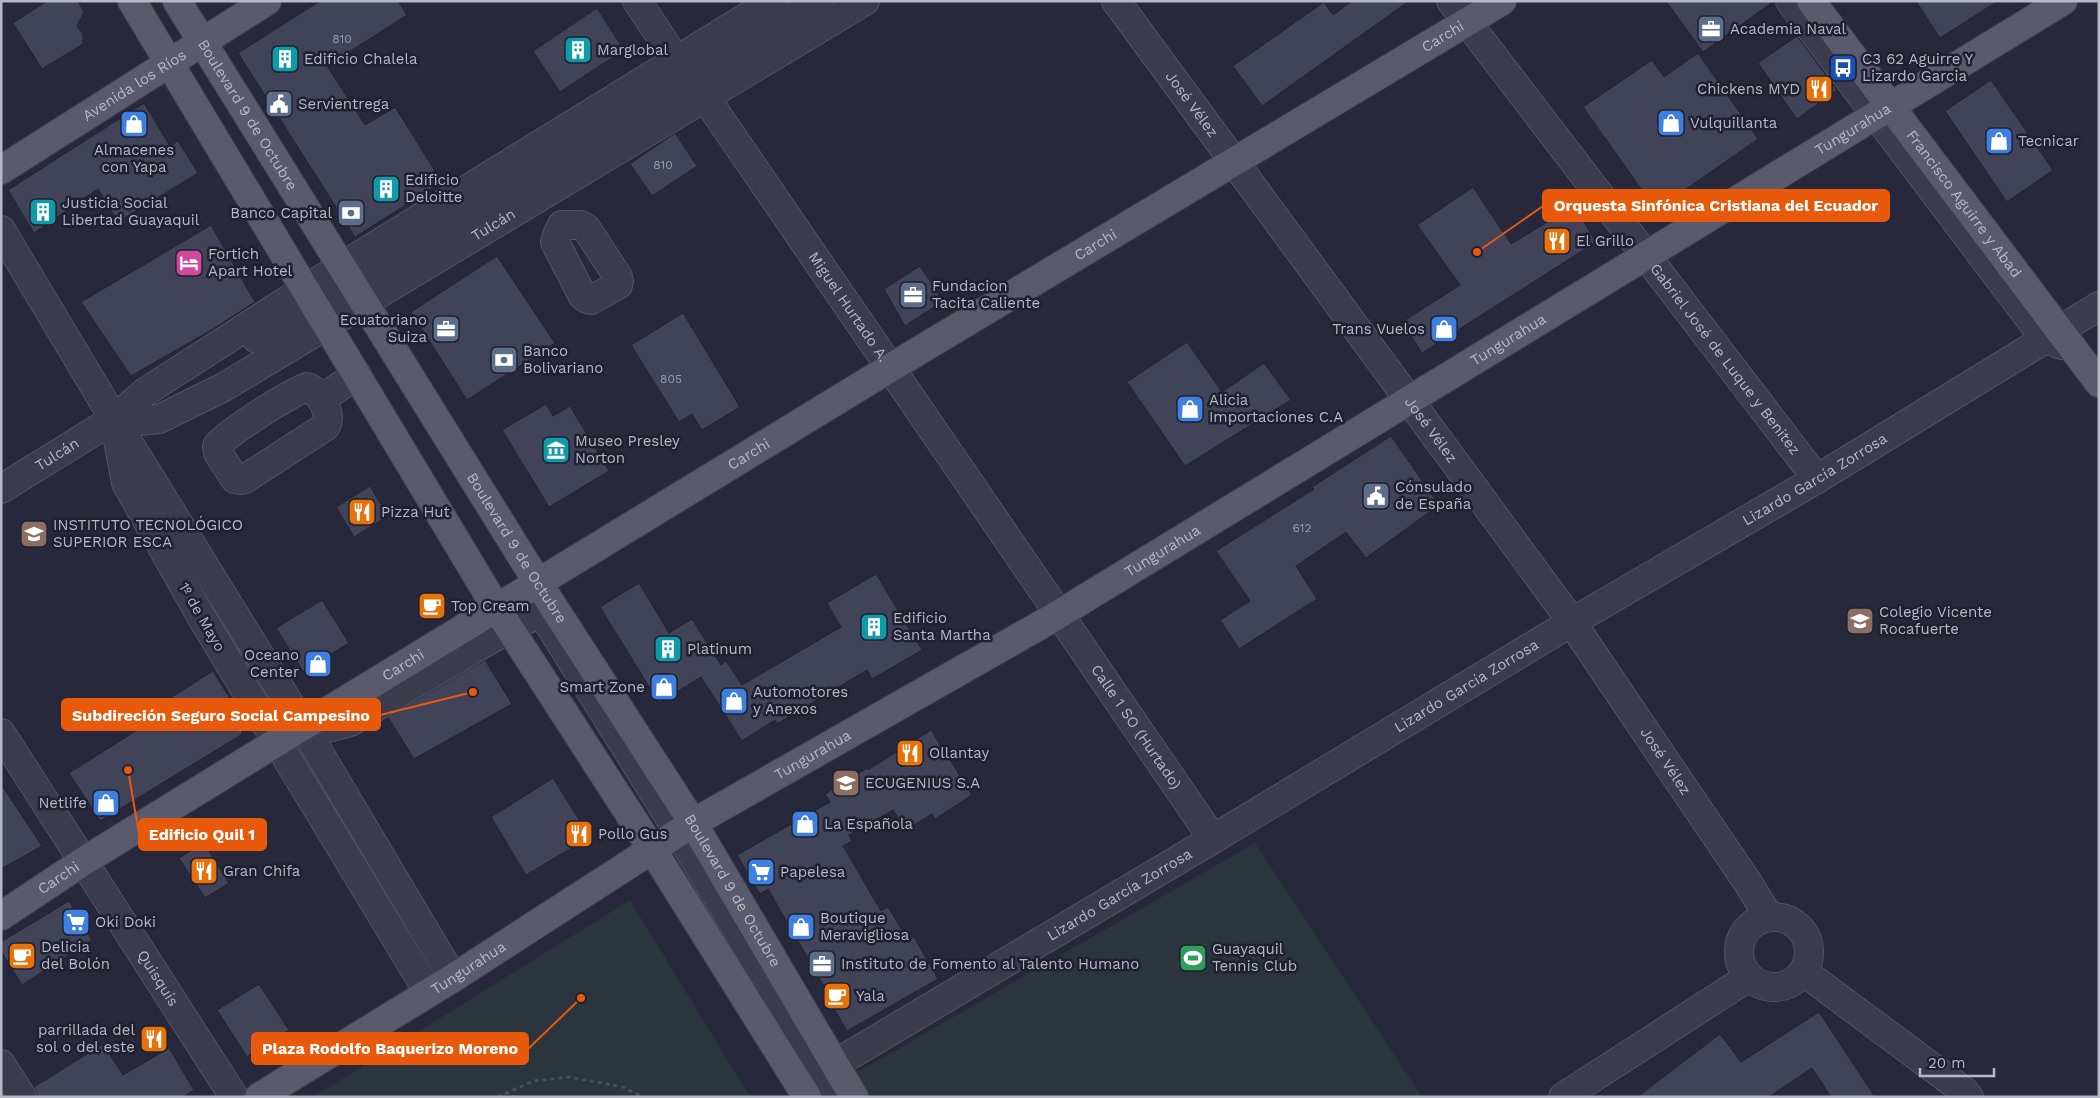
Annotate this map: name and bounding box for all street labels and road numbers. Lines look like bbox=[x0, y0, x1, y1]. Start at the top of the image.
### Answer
street label: Carchi bbox=[1418, 17, 1467, 56]
street label: Boulevard 9 de Octubre bbox=[194, 36, 301, 194]
street label: Avenida los Ríos bbox=[79, 46, 190, 125]
street label: José Vélez bbox=[1162, 68, 1222, 141]
street label: Tungurahua bbox=[1812, 99, 1895, 159]
street label: Francisco Aguirre y Abad bbox=[1902, 126, 2025, 281]
street label: Tulcán bbox=[468, 205, 519, 245]
street label: Carchi bbox=[1071, 225, 1120, 264]
street label: Miguel Hurtado A. bbox=[805, 248, 893, 365]
street label: Gabriel José de Luque y Benitez bbox=[1646, 260, 1804, 458]
street label: Tungurahua bbox=[1467, 310, 1550, 370]
street label: José Vélez bbox=[1401, 393, 1461, 466]
street label: Lizardo García Zorrosa bbox=[1739, 429, 1891, 530]
street label: Tulcán bbox=[32, 434, 82, 475]
street label: Carchi bbox=[724, 434, 773, 474]
street label: Boulevard 9 de Octubre bbox=[463, 469, 571, 627]
street label: Tungurahua bbox=[1121, 521, 1204, 581]
street label: 1º de Mayo bbox=[175, 579, 229, 655]
street label: Lizardo García Zorrosa bbox=[1391, 635, 1542, 736]
street label: Carchi bbox=[379, 645, 428, 685]
street label: Calle 1 SO (Hurtado) bbox=[1087, 661, 1185, 793]
street label: José Vélez bbox=[1636, 724, 1695, 798]
street label: Tungurahua bbox=[771, 726, 855, 784]
street label: Boulevard 9 de Octubre bbox=[681, 811, 785, 970]
street label: Lizardo García Zorrosa bbox=[1044, 844, 1196, 945]
street label: Carchi bbox=[34, 858, 83, 898]
street label: Tungurahua bbox=[428, 937, 510, 998]
street label: Quisquís bbox=[133, 947, 182, 1010]

